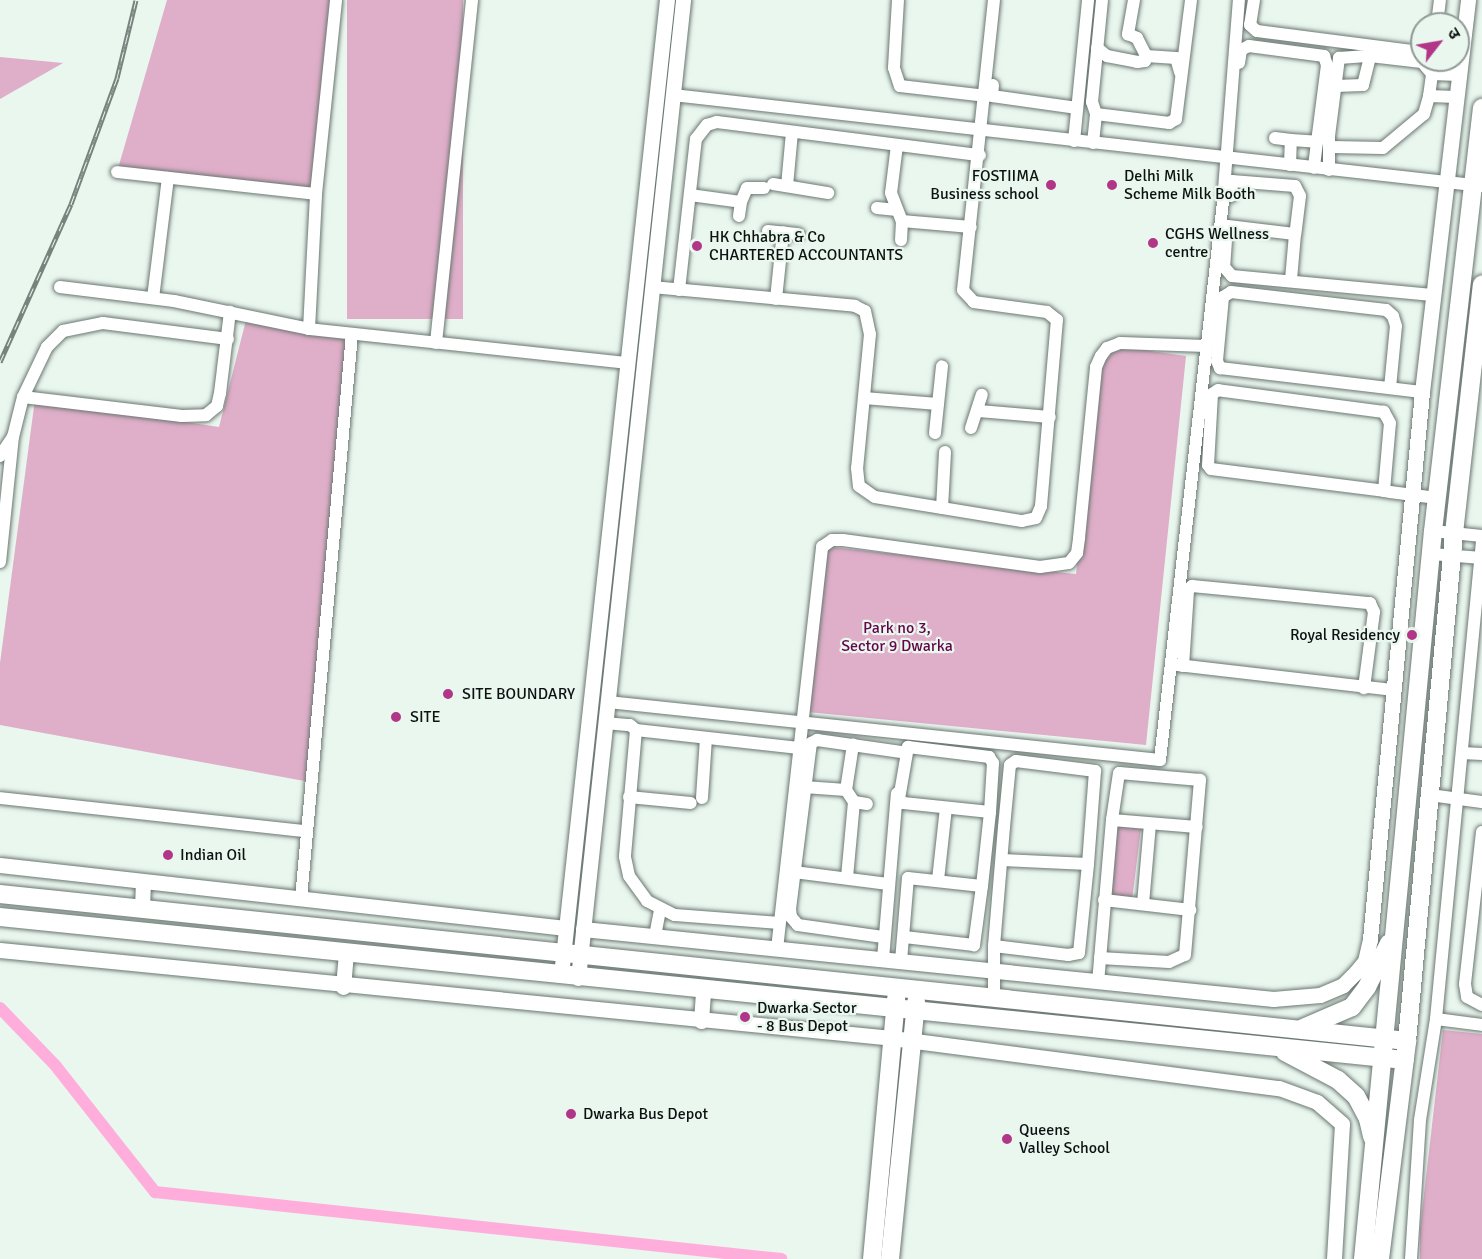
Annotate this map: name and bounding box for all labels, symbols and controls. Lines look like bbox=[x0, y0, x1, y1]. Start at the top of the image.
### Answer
north arrow bbox=[1410, 12, 1470, 72]
text: उ bbox=[1443, 25, 1465, 43]
place label: FOSTIIMA Business school bbox=[930, 166, 1039, 204]
place label: Delhi Milk Scheme Milk Booth bbox=[1124, 166, 1255, 204]
marker: FOSTIIMA Business school bbox=[1044, 178, 1058, 192]
marker: Delhi Milk Scheme Milk Booth bbox=[1105, 178, 1119, 192]
place label: CGHS Wellness centre bbox=[1165, 224, 1269, 262]
place label: HK Chhabra & Co CHARTERED ACCOUNTANTS bbox=[709, 227, 903, 265]
marker: CGHS Wellness centre bbox=[1146, 236, 1160, 250]
marker: HK Chhabra & Co CHARTERED ACCOUNTANTS bbox=[690, 239, 704, 253]
park label: Park no 3, Sector 9 Dwarka bbox=[841, 618, 953, 656]
place label: Royal Residency bbox=[1290, 625, 1400, 645]
marker: Royal Residency bbox=[1405, 628, 1419, 642]
place label: SITE BOUNDARY bbox=[462, 684, 575, 704]
marker: SITE BOUNDARY bbox=[439, 685, 457, 703]
place label: SITE bbox=[410, 707, 441, 727]
marker: SITE bbox=[387, 708, 405, 726]
place label: Indian Oil bbox=[180, 845, 246, 865]
marker: Indian Oil bbox=[161, 848, 175, 862]
place label: Dwarka Sector - 8 Bus Depot bbox=[757, 998, 857, 1036]
marker: Dwarka Sector - 8 Bus Depot bbox=[738, 1010, 752, 1024]
place label: Dwarka Bus Depot bbox=[583, 1104, 708, 1124]
marker: Dwarka Bus Depot bbox=[564, 1107, 578, 1121]
place label: Queens Valley School bbox=[1019, 1120, 1110, 1158]
marker: Queens Valley School bbox=[1000, 1132, 1014, 1146]

